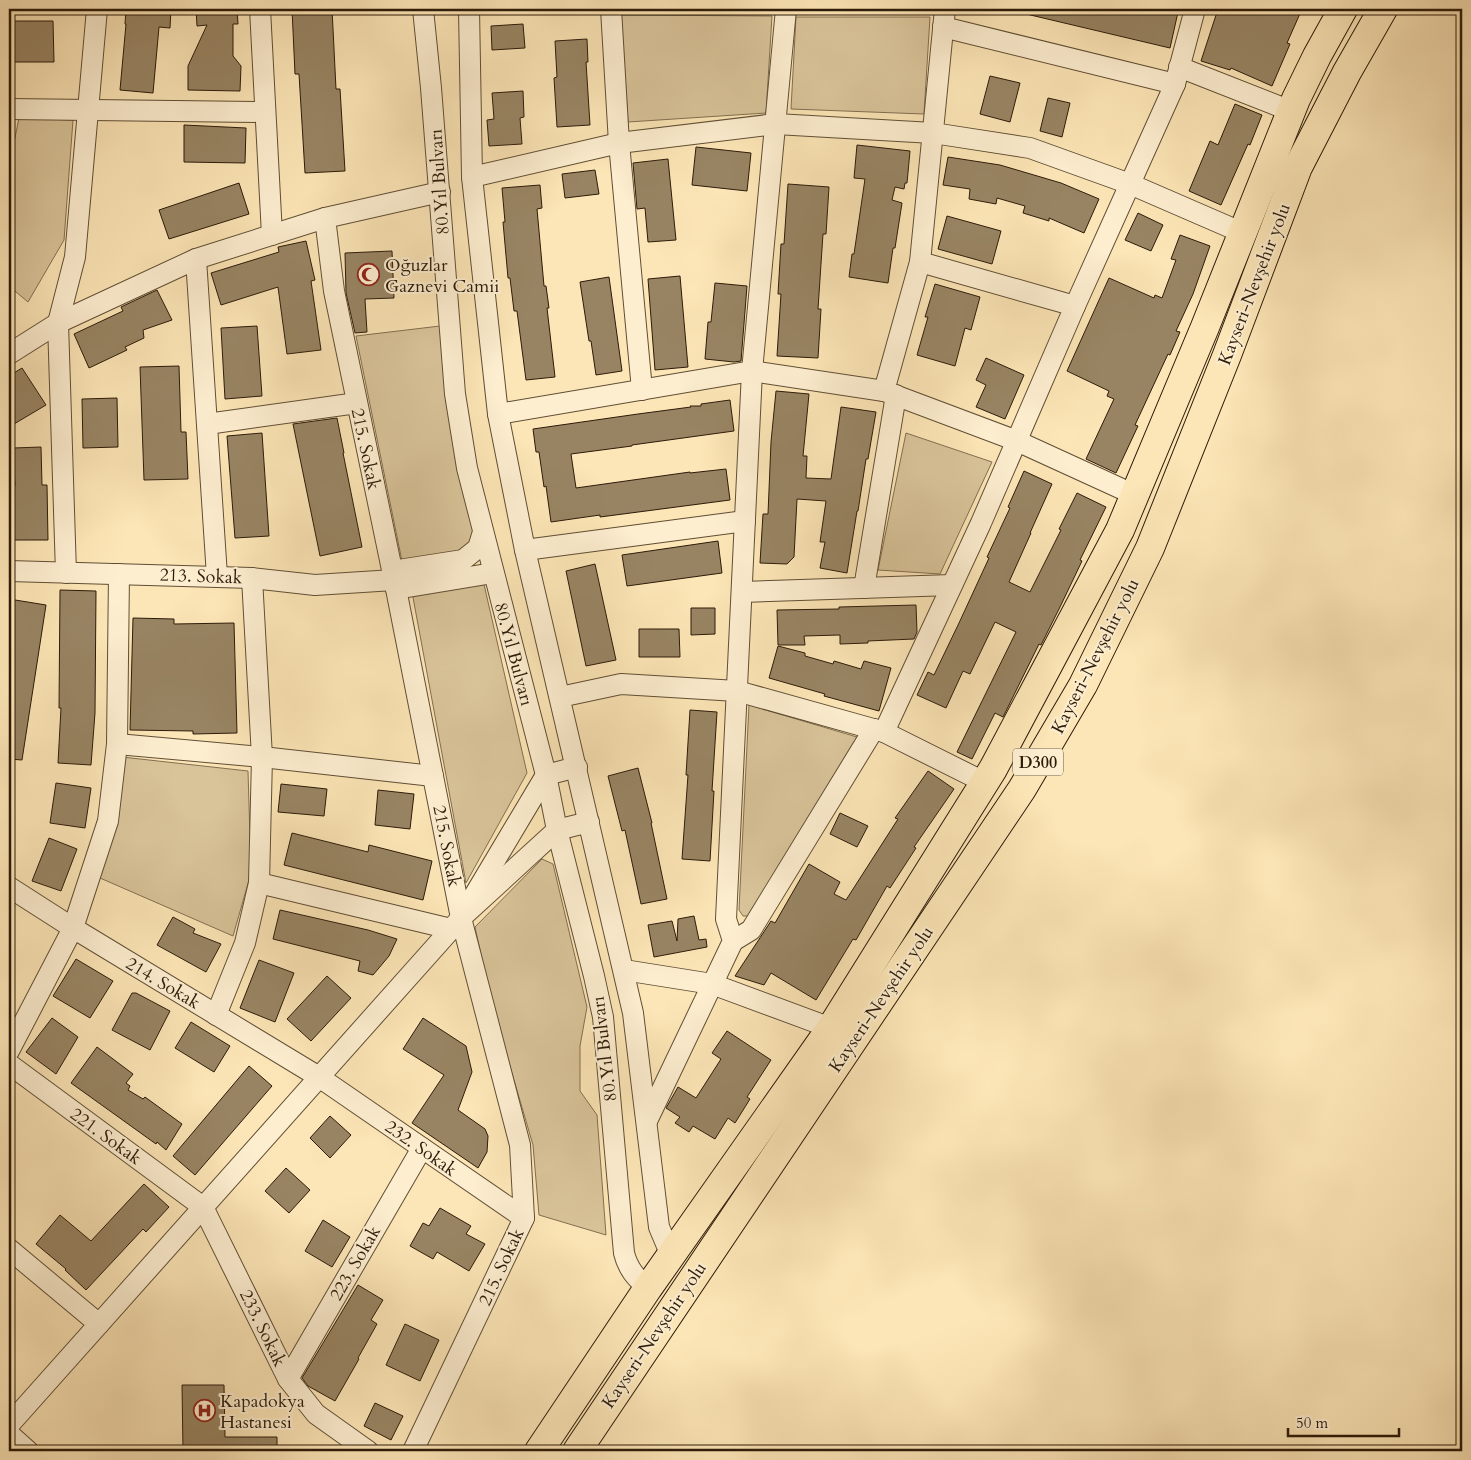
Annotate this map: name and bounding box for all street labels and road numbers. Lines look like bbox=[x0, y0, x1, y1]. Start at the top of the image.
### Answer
street label: 80.Yıl Bulvarı bbox=[423, 128, 456, 236]
street label: Kayseri-Nevşehir yolu bbox=[1212, 200, 1297, 369]
street label: 215. Sokak bbox=[345, 406, 386, 493]
street label: 213. Sokak bbox=[159, 563, 243, 590]
street label: Kayseri-Nevşehir yolu bbox=[1045, 574, 1146, 738]
street label: 80.Yıl Bulvarı bbox=[488, 600, 539, 709]
road number: D300 bbox=[1013, 749, 1063, 776]
street label: 215. Sokak bbox=[426, 803, 467, 890]
street label: Kayseri-Nevşehir yolu bbox=[823, 921, 940, 1077]
street label: 214. Sokak bbox=[121, 951, 205, 1016]
street label: 80.Yıl Bulvarı bbox=[586, 995, 623, 1103]
street label: 221. Sokak bbox=[65, 1102, 147, 1171]
street label: 232. Sokak bbox=[380, 1114, 462, 1183]
street label: 223. Sokak bbox=[324, 1221, 387, 1305]
street label: 215. Sokak bbox=[473, 1224, 530, 1310]
street label: Kayseri-Nevşehir yolu bbox=[596, 1257, 713, 1413]
street label: 233. Sokak bbox=[233, 1286, 292, 1371]

